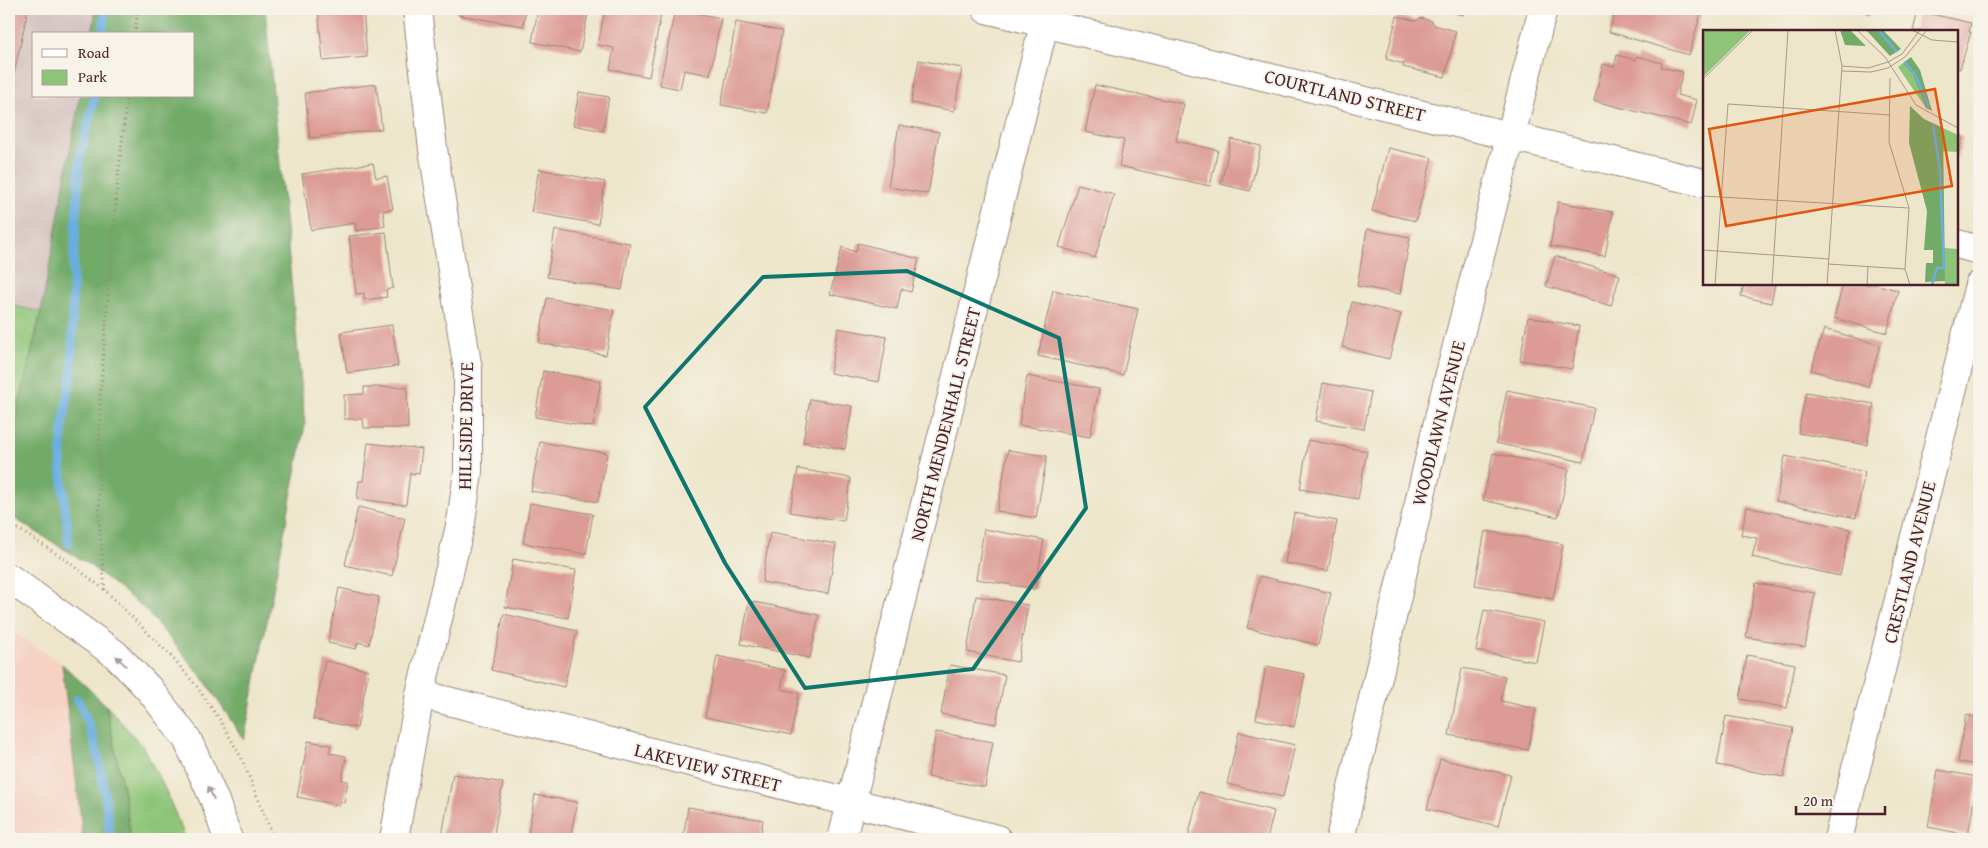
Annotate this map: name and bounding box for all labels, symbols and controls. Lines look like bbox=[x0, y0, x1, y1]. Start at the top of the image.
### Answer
inset map bbox=[1703, 30, 1958, 285]
legend bbox=[32, 32, 195, 98]
text: Road bbox=[78, 42, 109, 63]
street label: COURTLAND STREET bbox=[1261, 61, 1429, 129]
text: Park bbox=[78, 66, 107, 87]
street label: NORTH MENDENHALL STREET bbox=[902, 303, 988, 544]
street label: WOODLAWN AVENUE bbox=[1404, 337, 1472, 509]
street label: HILLSIDE DRIVE bbox=[450, 361, 480, 490]
street label: CRESTLAND AVENUE bbox=[1875, 478, 1943, 646]
one-way arrow bbox=[115, 655, 127, 667]
street label: LAKEVIEW STREET bbox=[632, 735, 785, 799]
scale bar bbox=[1796, 783, 1884, 815]
one-way arrow bbox=[207, 786, 215, 800]
text: 20 m bbox=[1803, 790, 1834, 811]

